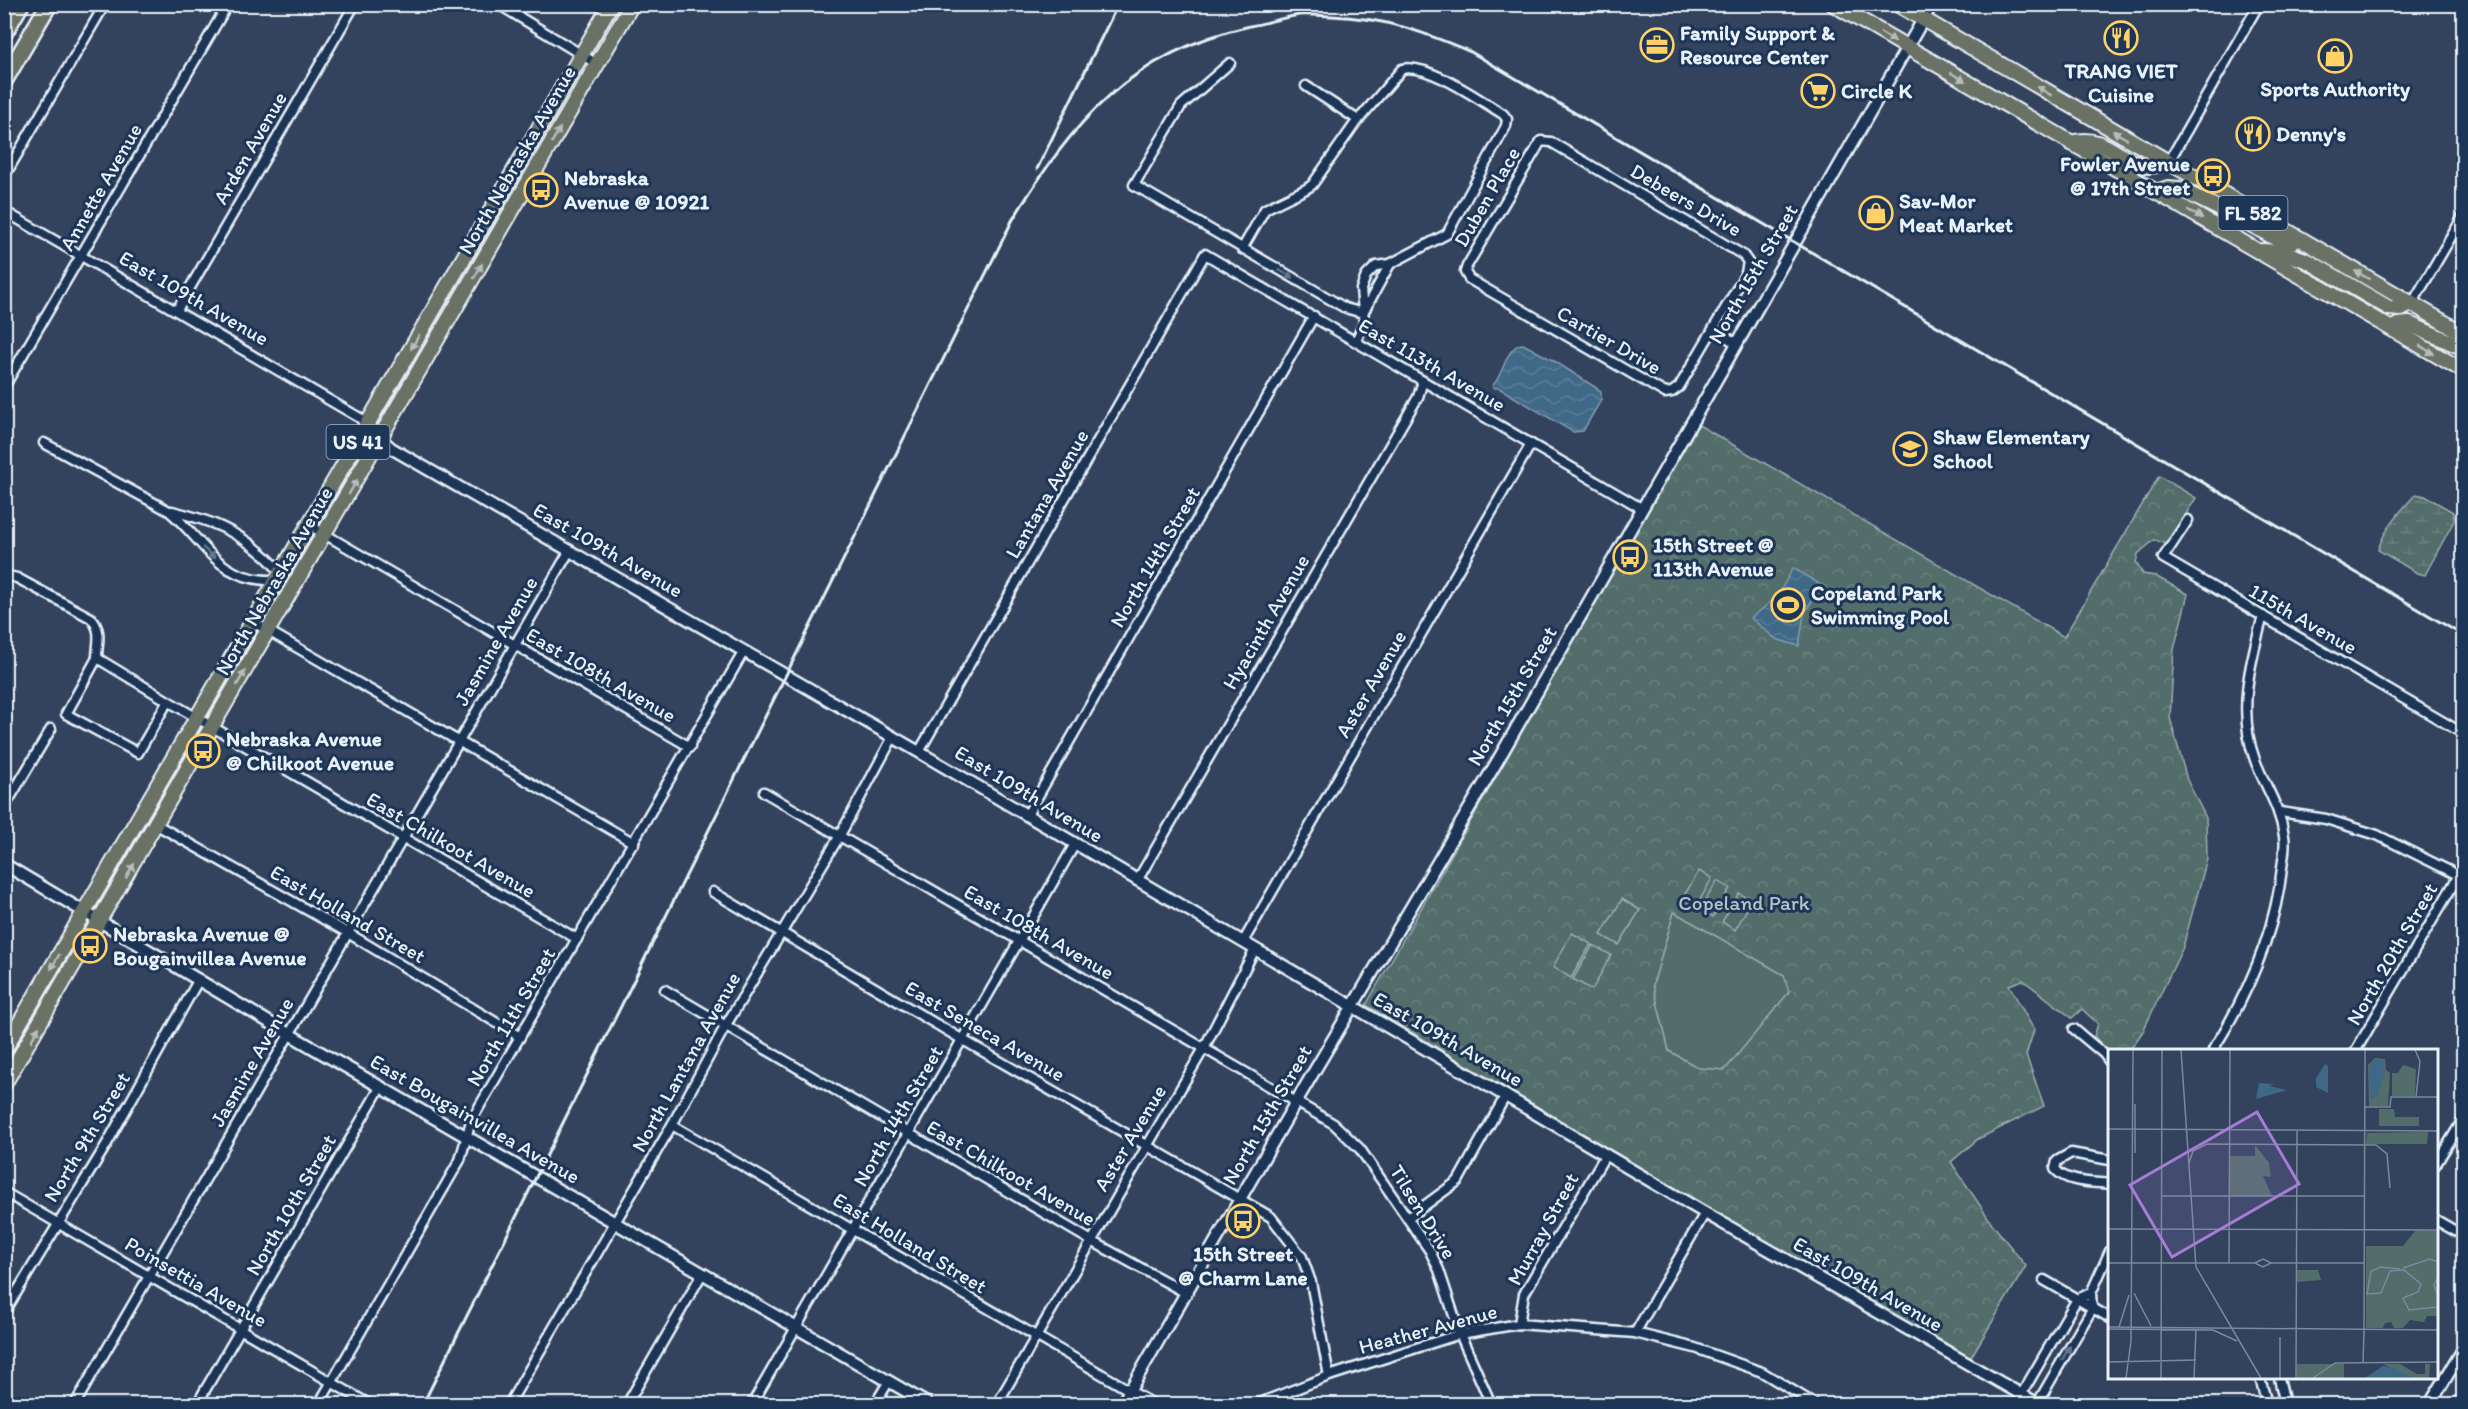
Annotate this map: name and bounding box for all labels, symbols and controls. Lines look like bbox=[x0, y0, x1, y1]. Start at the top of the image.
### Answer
place label: Family Support & Resource Center bbox=[1680, 20, 1835, 69]
restaurant icon: TRANG VIET Cuisine bbox=[2103, 20, 2139, 56]
office icon: Family Support & Resource Center bbox=[1639, 27, 1675, 63]
one-way arrow bbox=[1880, 32, 1897, 42]
shop icon: Sports Authority bbox=[2317, 38, 2353, 74]
place label: TRANG VIET Cuisine bbox=[2064, 58, 2178, 107]
street label: North Nebraska Avenue bbox=[452, 61, 581, 259]
one-way arrow bbox=[1950, 72, 1966, 83]
supermarket icon: Circle K bbox=[1800, 73, 1836, 109]
place label: Sports Authority bbox=[2260, 76, 2411, 102]
place label: Circle K bbox=[1841, 78, 1912, 103]
one-way arrow bbox=[2036, 85, 2052, 96]
street label: Arden Avenue bbox=[207, 87, 292, 208]
restaurant icon: Denny's bbox=[2235, 116, 2271, 152]
street label: Annette Avenue bbox=[54, 119, 147, 255]
place label: Denny's bbox=[2276, 121, 2346, 147]
one-way arrow bbox=[551, 126, 561, 143]
one-way arrow bbox=[2112, 130, 2128, 141]
street label: Duben Place bbox=[1448, 142, 1525, 251]
place label: Fowler Avenue @ 17th Street bbox=[2060, 151, 2190, 200]
street label: Debeers Drive bbox=[1626, 158, 1746, 241]
bus stop icon: Fowler Avenue @ 17th Street bbox=[2195, 158, 2231, 194]
place label: Nebraska Avenue @ 10921 bbox=[563, 165, 710, 214]
bus stop icon: Nebraska Avenue @ 10921 bbox=[523, 172, 559, 208]
place label: Sav-Mor Meat Market bbox=[1899, 188, 2013, 237]
shop icon: Sav-Mor Meat Market bbox=[1858, 195, 1894, 231]
road number: FL 582 bbox=[2218, 196, 2288, 230]
street label: North 15th Street bbox=[1702, 199, 1803, 348]
one-way arrow bbox=[2186, 209, 2203, 219]
street label: East 109th Avenue bbox=[115, 245, 274, 351]
one-way arrow bbox=[473, 262, 483, 279]
one-way arrow bbox=[1278, 269, 1295, 279]
one-way arrow bbox=[2353, 270, 2370, 280]
street label: Cartier Drive bbox=[1553, 300, 1666, 380]
street label: East 113th Avenue bbox=[1354, 312, 1510, 417]
one-way arrow bbox=[410, 334, 420, 351]
one-way arrow bbox=[2419, 344, 2435, 355]
place label: Shaw Elementary School bbox=[1933, 424, 2090, 473]
road number: US 41 bbox=[326, 425, 389, 459]
street label: Lantana Avenue bbox=[1000, 425, 1094, 563]
school or university icon: Shaw Elementary School bbox=[1892, 431, 1928, 467]
one-way arrow bbox=[347, 479, 358, 495]
street label: North Nebraska Avenue bbox=[209, 482, 338, 680]
street label: North 14th Street bbox=[1104, 482, 1205, 632]
street label: East 109th Avenue bbox=[529, 497, 688, 603]
place label: 15th Street @ 113th Avenue bbox=[1653, 532, 1774, 581]
bus stop icon: 15th Street @ 113th Avenue bbox=[1612, 539, 1648, 575]
one-way arrow bbox=[201, 546, 216, 559]
street label: Hyacinth Avenue bbox=[1217, 550, 1314, 694]
street label: Jasmine Avenue bbox=[449, 572, 543, 710]
street label: 115th Avenue bbox=[2245, 578, 2362, 660]
place label: Copeland Park Swimming Pool bbox=[1811, 580, 1950, 630]
sports icon: Copeland Park Swimming Pool bbox=[1770, 587, 1806, 623]
street label: East 108th Avenue bbox=[522, 621, 681, 728]
street label: North 15th Street bbox=[1461, 621, 1562, 770]
street label: Aster Avenue bbox=[1330, 626, 1411, 742]
one-way arrow bbox=[236, 670, 247, 686]
place label: Nebraska Avenue @ Chilkoot Avenue bbox=[226, 726, 394, 775]
bus stop icon: Nebraska Avenue @ Chilkoot Avenue bbox=[185, 733, 221, 769]
street label: East 109th Avenue bbox=[951, 739, 1108, 848]
street label: East Chilkoot Avenue bbox=[362, 786, 540, 903]
street label: East Holland Street bbox=[266, 859, 430, 968]
one-way arrow bbox=[124, 863, 135, 879]
street label: East 108th Avenue bbox=[960, 878, 1119, 985]
street label: North 20th Street bbox=[2341, 878, 2443, 1029]
park label: Copeland Park bbox=[1678, 890, 1810, 915]
place label: Nebraska Avenue @ Bougainvillea Avenue bbox=[113, 921, 307, 971]
bus stop icon: Nebraska Avenue @ Bougainvillea Avenue bbox=[72, 928, 108, 964]
street label: North 11th Street bbox=[461, 943, 560, 1090]
one-way arrow bbox=[51, 954, 61, 971]
street label: North Lantana Avenue bbox=[626, 967, 745, 1156]
street label: East Seneca Avenue bbox=[901, 975, 1070, 1087]
street label: East 109th Avenue bbox=[1369, 986, 1528, 1092]
street label: Jasmine Avenue bbox=[205, 993, 299, 1131]
one-way arrow bbox=[29, 1026, 40, 1042]
street label: North 15th Street bbox=[1216, 1040, 1317, 1189]
street label: North 14th Street bbox=[847, 1041, 948, 1191]
street label: East Bougainvillea Avenue bbox=[366, 1048, 585, 1189]
inset map bbox=[2108, 1049, 2438, 1379]
street label: North 9th Street bbox=[38, 1067, 135, 1206]
street label: Aster Avenue bbox=[1088, 1080, 1171, 1196]
street label: East Chilkoot Avenue bbox=[922, 1114, 1100, 1231]
street label: North 10th Street bbox=[240, 1130, 341, 1280]
street label: Tilsen Drive bbox=[1385, 1160, 1462, 1263]
street label: Murray Street bbox=[1501, 1168, 1584, 1289]
street label: East Holland Street bbox=[829, 1187, 992, 1298]
bus stop icon: 15th Street @ Charm Lane bbox=[1225, 1203, 1261, 1239]
street label: Poinsettia Avenue bbox=[121, 1231, 272, 1332]
street label: East 109th Avenue bbox=[1789, 1231, 1948, 1337]
place label: 15th Street @ Charm Lane bbox=[1178, 1241, 1308, 1290]
street label: Heather Avenue bbox=[1356, 1298, 1500, 1359]
one-way arrow bbox=[2061, 1345, 2072, 1361]

